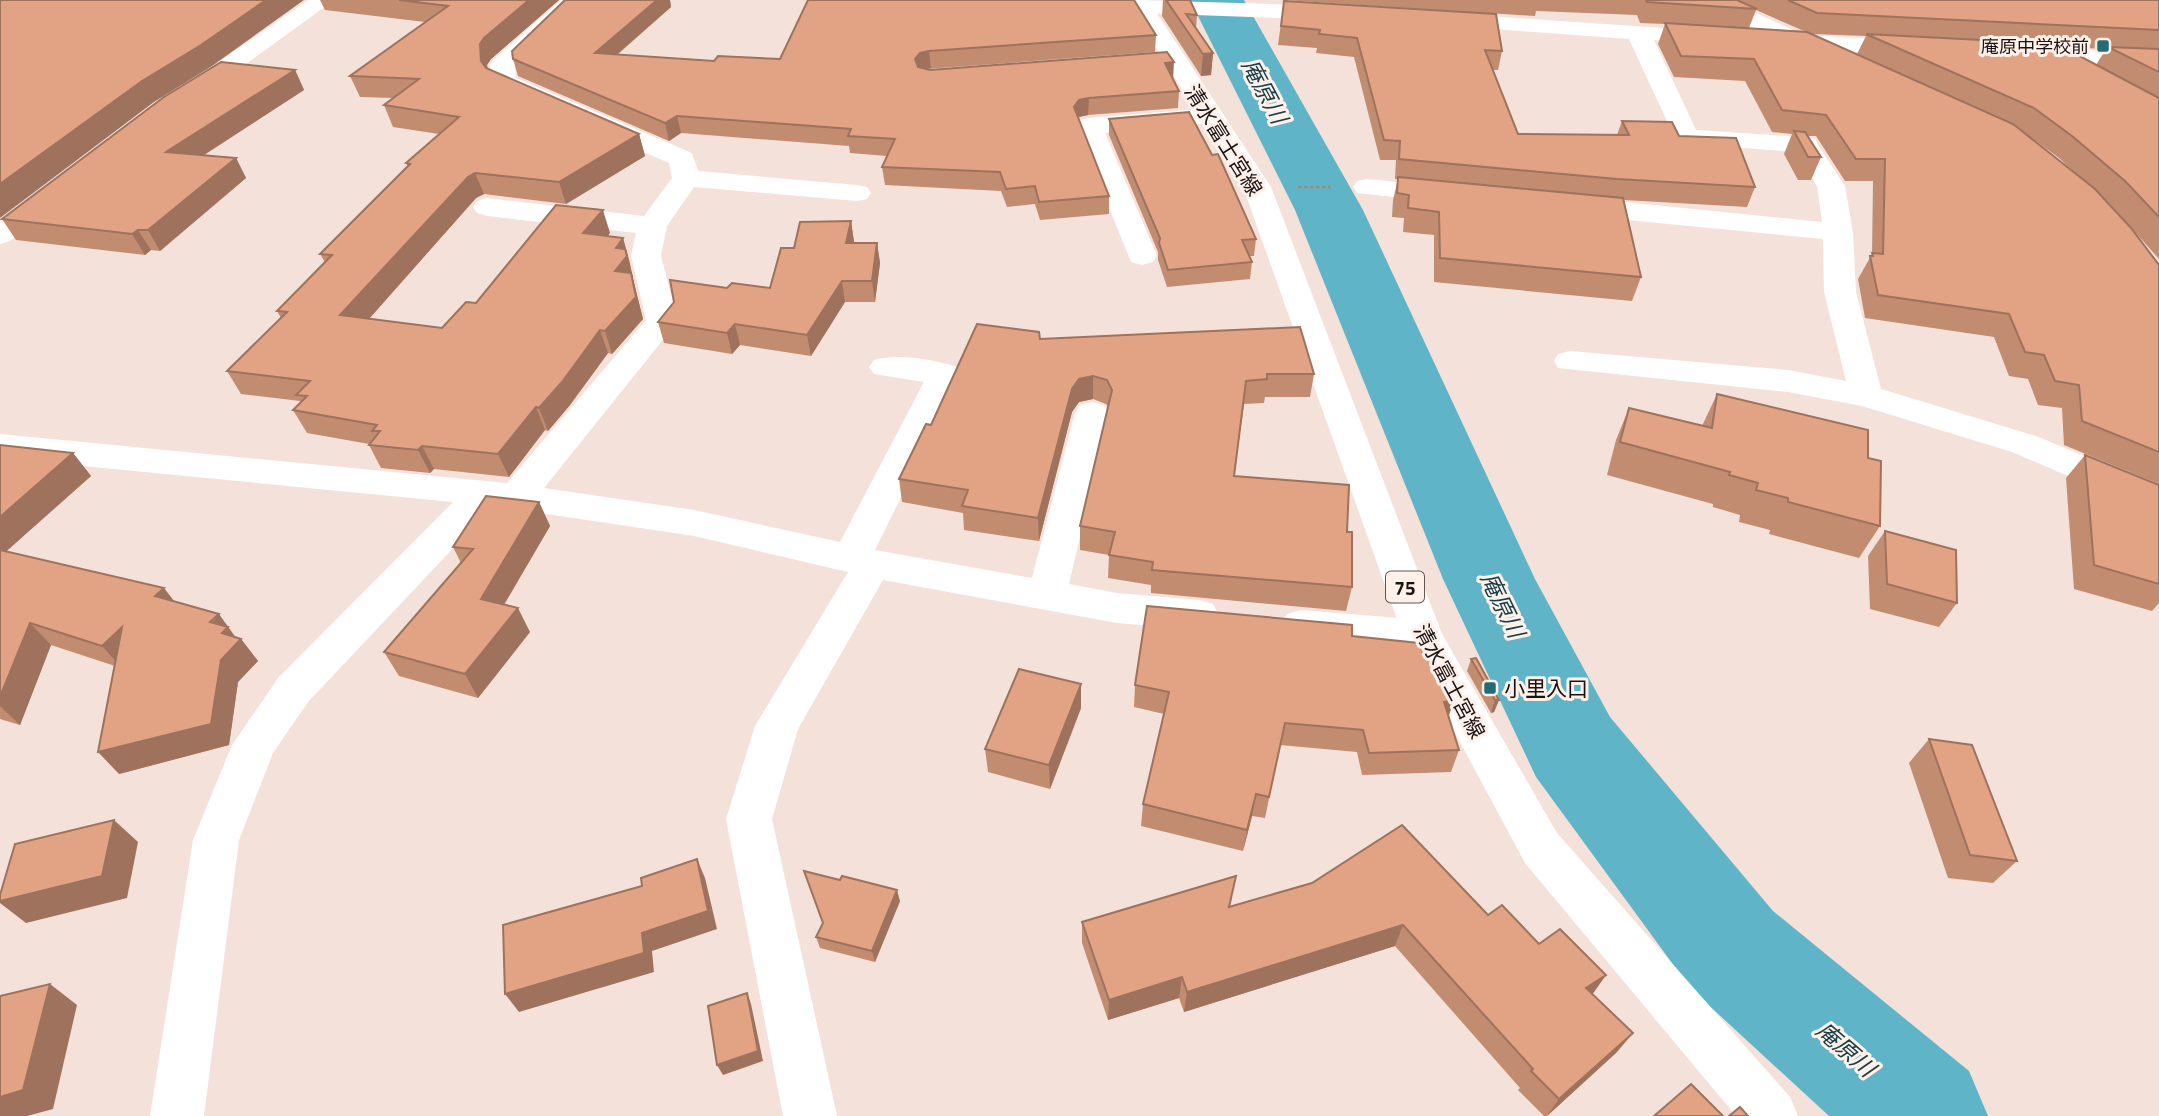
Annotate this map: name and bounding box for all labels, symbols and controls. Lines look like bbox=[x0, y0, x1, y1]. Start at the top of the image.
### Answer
place label: 庵原中学校前 bbox=[1981, 33, 2089, 60]
marker: 庵原中学校前 bbox=[2095, 38, 2111, 54]
water label: 庵原川 bbox=[1233, 52, 1298, 132]
street label: 清水富士宮線 bbox=[1177, 78, 1271, 202]
water label: 庵原川 bbox=[1472, 566, 1535, 646]
road number: 75 bbox=[1386, 572, 1424, 602]
street label: 清水富士宮線 bbox=[1406, 618, 1494, 744]
place label: 小里入口 bbox=[1504, 672, 1588, 704]
marker: 小里入口 bbox=[1482, 680, 1498, 696]
water label: 庵原川 bbox=[1808, 1013, 1886, 1087]

